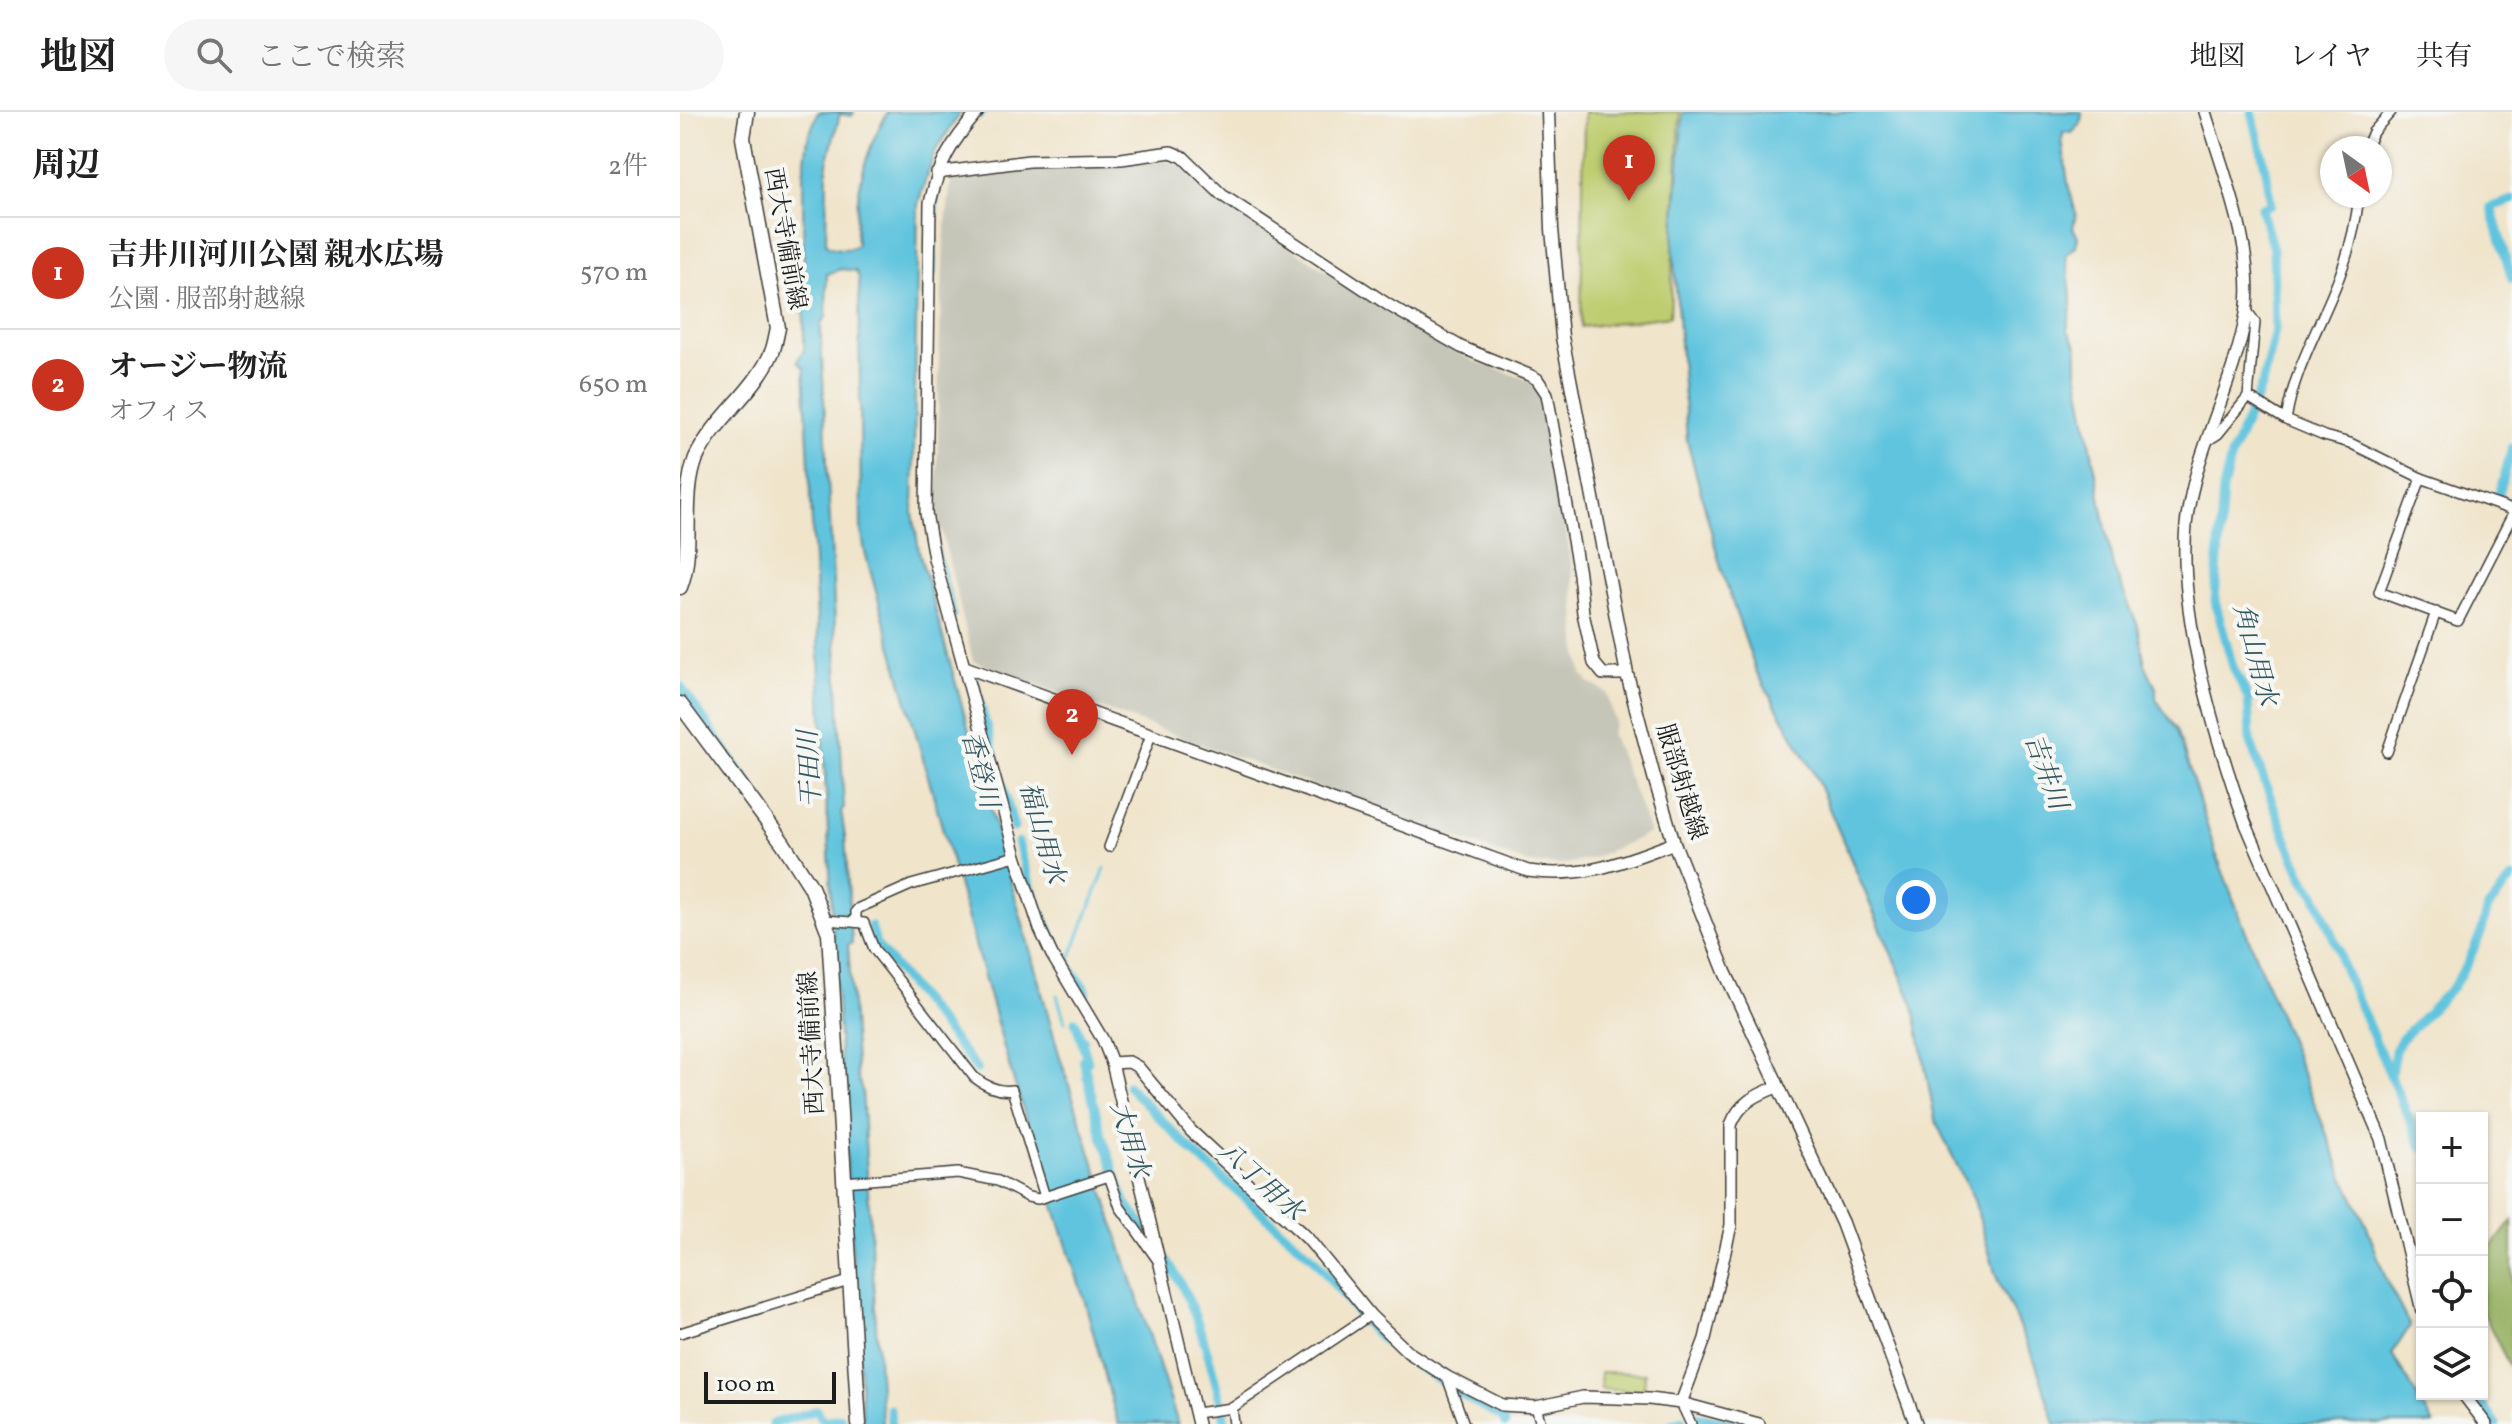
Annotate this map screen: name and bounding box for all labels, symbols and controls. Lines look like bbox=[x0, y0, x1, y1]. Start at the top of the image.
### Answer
search box bbox=[164, 19, 724, 91]
text: 地図 bbox=[40, 33, 116, 86]
icon: search bbox=[192, 33, 236, 77]
text: ここで検索 bbox=[256, 37, 406, 79]
text: 地図 bbox=[2189, 38, 2245, 77]
text: レイヤ bbox=[2289, 38, 2372, 77]
text: 共有 bbox=[2416, 38, 2472, 77]
pin: 1 bbox=[1603, 135, 1655, 201]
north arrow bbox=[2320, 136, 2392, 208]
text: 周辺 bbox=[32, 144, 100, 191]
text: 2件 bbox=[608, 149, 648, 185]
street label: 西大寺備前線 bbox=[755, 165, 813, 313]
text: 吉井川河川公園 親水広場 bbox=[108, 235, 444, 277]
text: 1 bbox=[53, 255, 63, 291]
text: 570 m bbox=[580, 255, 648, 291]
text: 公園 · 服部射越線 bbox=[108, 282, 306, 318]
text: オージー物流 bbox=[108, 347, 287, 389]
text: 2 bbox=[51, 367, 65, 403]
text: 650 m bbox=[579, 367, 648, 403]
text: オフィス bbox=[108, 394, 209, 430]
water label: 角山用水 bbox=[2223, 600, 2286, 713]
pin: 2 bbox=[1046, 689, 1098, 755]
street label: 服部射越線 bbox=[1646, 720, 1714, 844]
water label: 干田川 bbox=[791, 726, 831, 809]
water label: 香登川 bbox=[952, 728, 1007, 815]
water label: 吉井川 bbox=[2015, 729, 2076, 818]
water label: 福山用水 bbox=[1009, 778, 1073, 891]
your location bbox=[1896, 880, 1936, 920]
street label: 西大寺備前線 bbox=[792, 970, 834, 1116]
water label: 大用水 bbox=[1100, 1097, 1158, 1185]
map controls bbox=[2416, 1112, 2488, 1400]
button: + bbox=[2416, 1112, 2488, 1184]
water label: 八丁用水 bbox=[1209, 1134, 1313, 1232]
button: − bbox=[2416, 1184, 2488, 1256]
button: locate bbox=[2416, 1256, 2488, 1328]
button: layers bbox=[2416, 1328, 2488, 1400]
scale bar bbox=[704, 1368, 836, 1404]
text: 100 m bbox=[716, 1370, 775, 1401]

